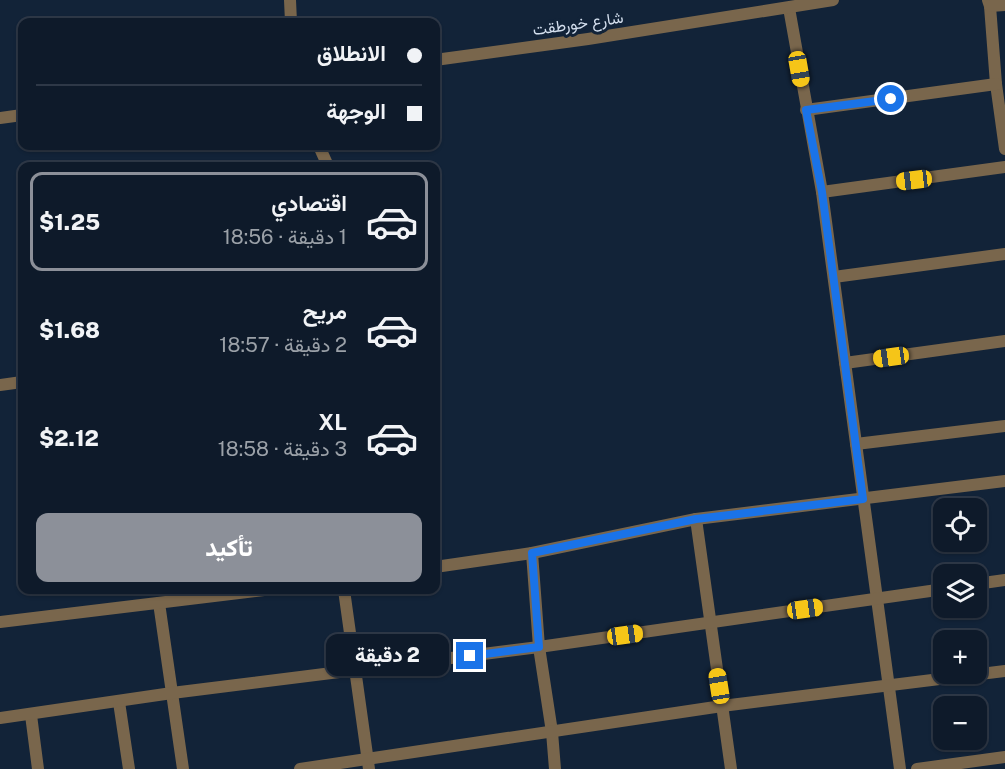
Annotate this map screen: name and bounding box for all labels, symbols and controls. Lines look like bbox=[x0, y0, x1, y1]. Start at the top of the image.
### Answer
street label: شارع خورطقت bbox=[531, 8, 625, 41]
text: الانطلاق bbox=[317, 40, 386, 66]
car bbox=[787, 50, 811, 88]
route start bbox=[877, 85, 904, 112]
text: الوجهة bbox=[326, 98, 386, 124]
car bbox=[895, 169, 933, 191]
text: اقتصادي bbox=[271, 190, 347, 216]
icon: car bbox=[365, 195, 419, 249]
text: $1.25 bbox=[39, 209, 100, 235]
text: 1 دقيقة · 18:56 bbox=[223, 225, 347, 249]
text: مريح bbox=[303, 298, 347, 324]
icon: car bbox=[365, 303, 419, 357]
text: $1.68 bbox=[39, 317, 100, 343]
text: 2 دقيقة · 18:57 bbox=[219, 333, 347, 357]
car bbox=[872, 346, 910, 368]
text: XL bbox=[319, 409, 347, 435]
icon: car bbox=[365, 411, 419, 465]
text: $2.12 bbox=[39, 425, 99, 451]
text: 3 دقيقة · 18:58 bbox=[218, 437, 347, 461]
map controls bbox=[933, 498, 987, 750]
button: locate bbox=[933, 498, 987, 552]
button: تأكيد bbox=[36, 513, 422, 582]
button: layers bbox=[933, 564, 987, 618]
car bbox=[786, 598, 824, 620]
car bbox=[606, 624, 644, 646]
button: + bbox=[933, 630, 987, 684]
callout: 2 دقيقة bbox=[326, 635, 449, 677]
route end bbox=[456, 642, 483, 669]
text: 2 دقيقة bbox=[355, 643, 420, 667]
car bbox=[707, 667, 731, 705]
button: − bbox=[933, 696, 987, 750]

